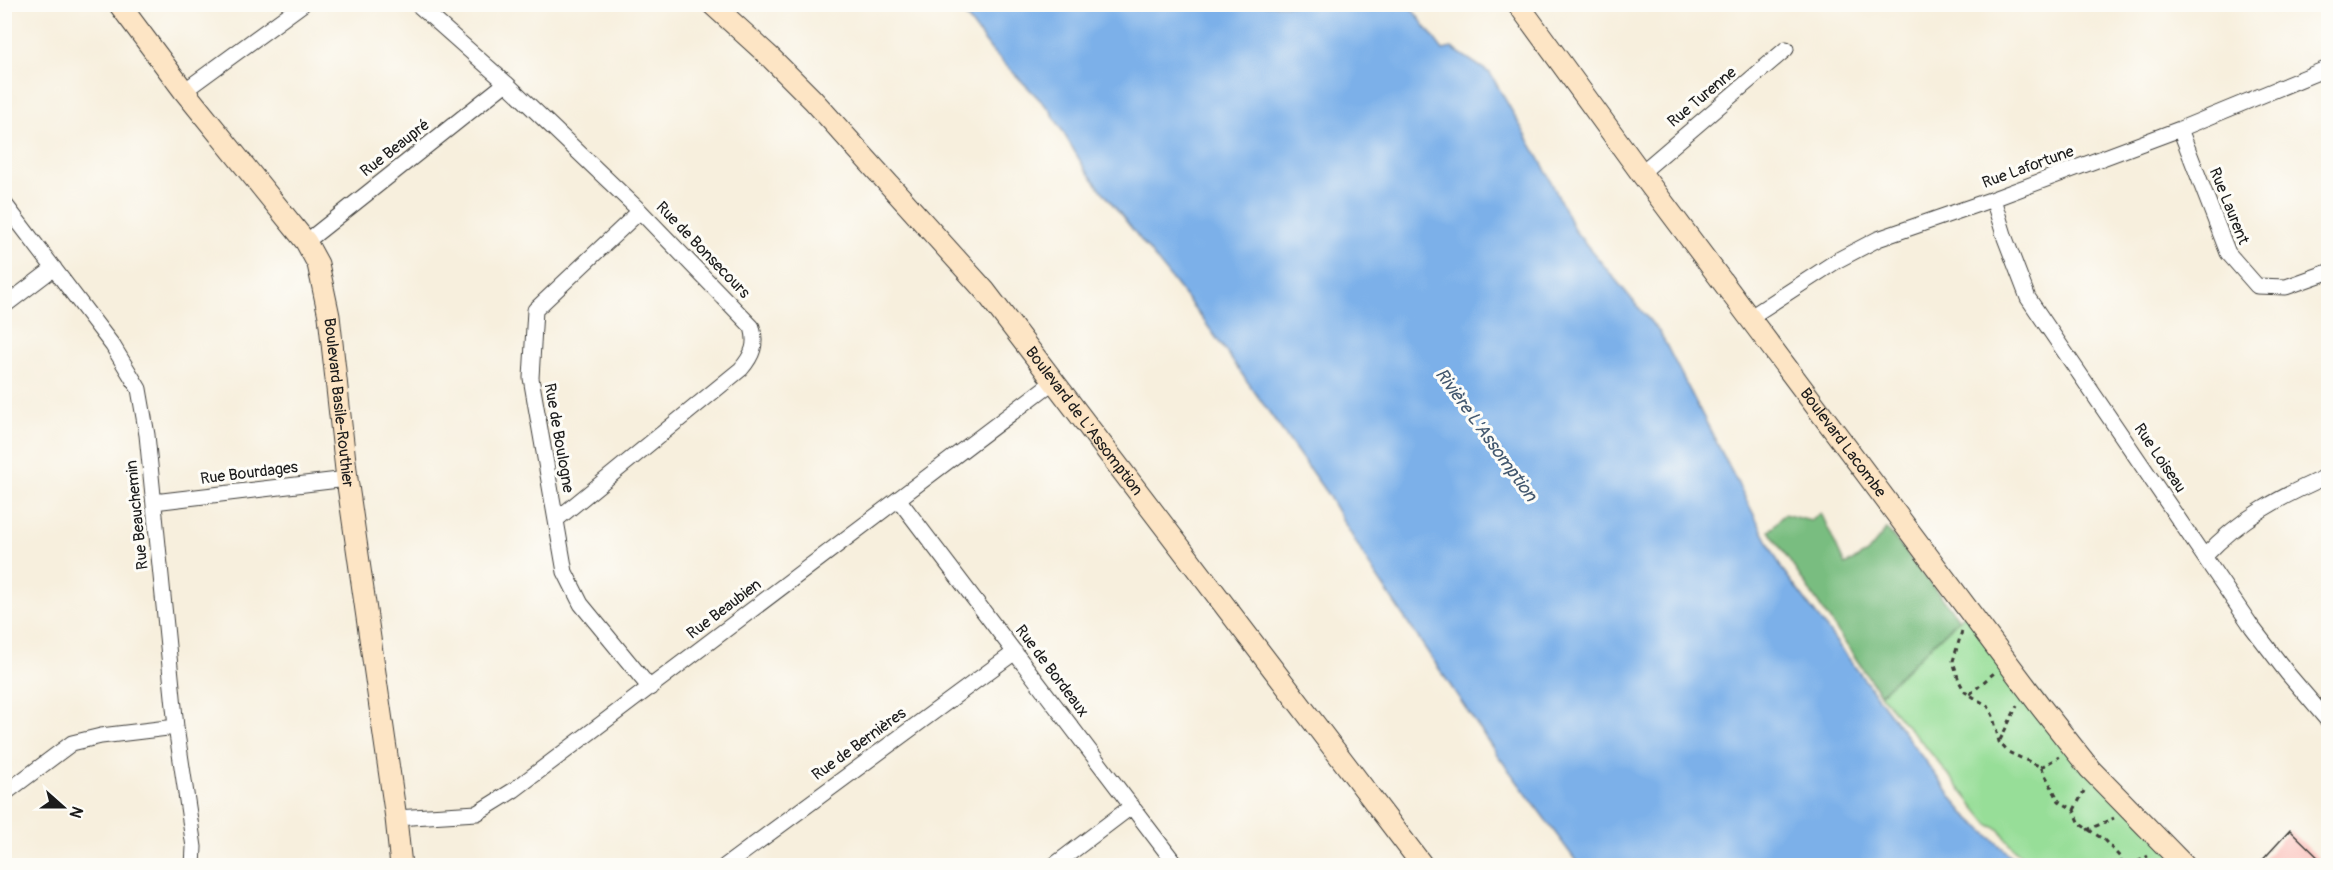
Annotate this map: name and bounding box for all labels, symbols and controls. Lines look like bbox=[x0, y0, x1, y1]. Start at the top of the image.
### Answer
street label: Rue Turenne bbox=[1663, 62, 1741, 132]
street label: Rue Beaupré bbox=[356, 115, 434, 181]
street label: Rue Lafortune bbox=[1979, 141, 2077, 193]
street label: Rue Laurent bbox=[2205, 165, 2254, 248]
street label: Rue de Bonsecours bbox=[652, 197, 754, 303]
street label: Boulevard Basile-Routhier bbox=[319, 317, 358, 489]
street label: Boulevard de L'Assomption bbox=[1021, 343, 1147, 500]
water label: Rivière L'Assomption bbox=[1430, 364, 1543, 507]
street label: Rue de Boulogne bbox=[540, 382, 579, 495]
street label: Boulevard Lacombe bbox=[1796, 384, 1891, 501]
street label: Rue Loiseau bbox=[2130, 420, 2190, 496]
street label: Rue Bourdages bbox=[199, 457, 299, 489]
street label: Rue Beauchemin bbox=[121, 459, 153, 571]
street label: Rue Beaubien bbox=[683, 574, 765, 644]
street label: Rue de Bordeaux bbox=[1011, 621, 1093, 721]
street label: Rue de Bernières bbox=[808, 703, 910, 785]
north arrow bbox=[33, 777, 93, 837]
text: N bbox=[65, 803, 87, 821]

